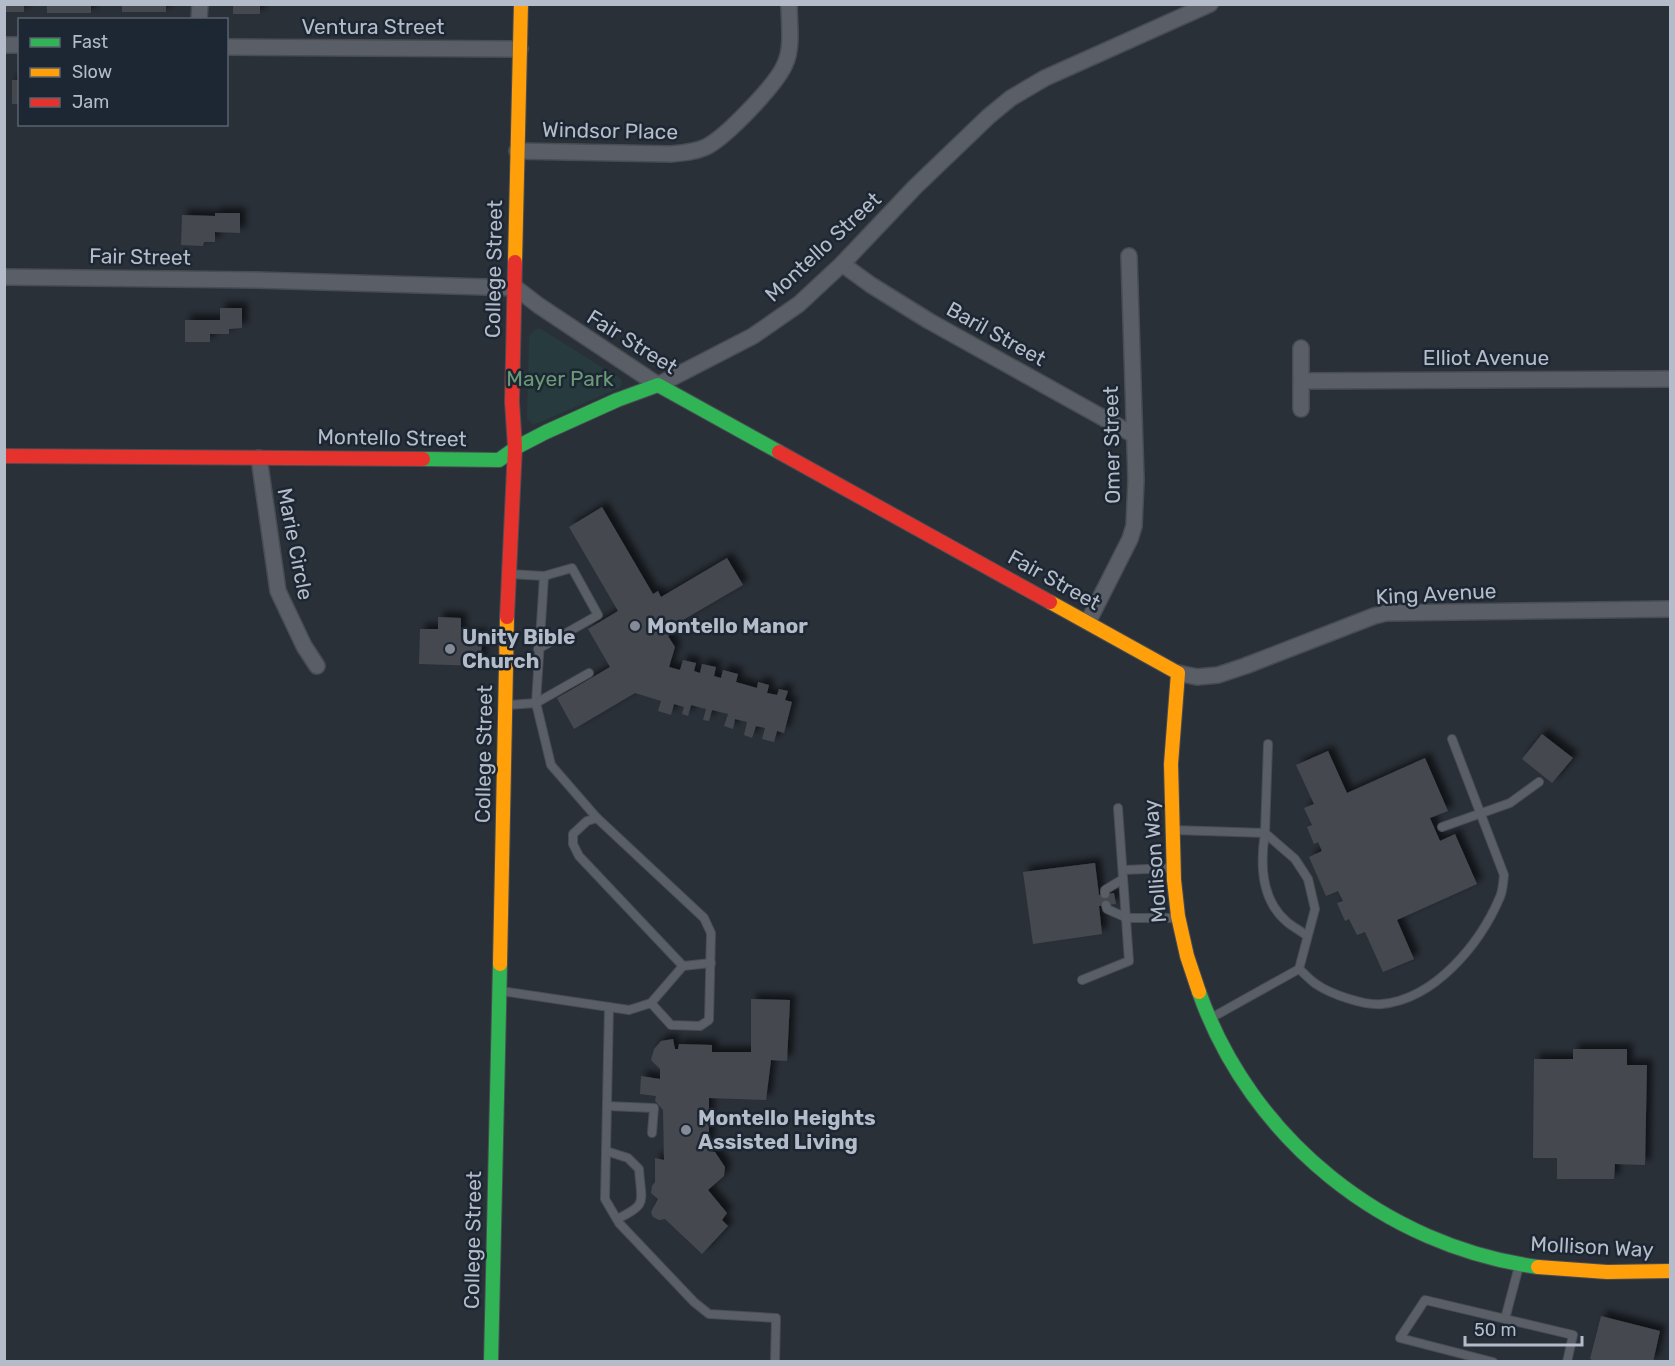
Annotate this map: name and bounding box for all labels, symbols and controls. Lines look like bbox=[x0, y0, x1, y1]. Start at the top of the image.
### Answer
street label: Ventura Street bbox=[301, 14, 445, 39]
legend bbox=[18, 18, 228, 126]
text: Fast bbox=[72, 31, 108, 53]
text: Slow bbox=[72, 61, 112, 83]
text: Jam bbox=[72, 91, 109, 113]
street label: Windsor Place bbox=[542, 117, 678, 144]
street label: Montello Street bbox=[760, 187, 886, 307]
street label: College Street bbox=[480, 200, 507, 338]
street label: Fair Street bbox=[89, 243, 191, 270]
street label: Baril Street bbox=[942, 296, 1050, 371]
street label: Fair Street bbox=[583, 304, 682, 379]
street label: Elliot Avenue bbox=[1423, 345, 1549, 370]
park label: Mayer Park bbox=[506, 366, 614, 391]
street label: Omer Street bbox=[1098, 386, 1125, 504]
street label: Montello Street bbox=[317, 424, 467, 451]
street label: Marie Circle bbox=[272, 486, 319, 602]
street label: Fair Street bbox=[1004, 544, 1105, 615]
street label: King Avenue bbox=[1375, 578, 1497, 609]
place label: Montello Manor bbox=[647, 613, 808, 638]
marker: Montello Manor bbox=[628, 619, 642, 633]
place label: Unity Bible Church bbox=[462, 624, 576, 673]
marker: Unity Bible Church bbox=[443, 642, 457, 656]
street label: College Street bbox=[470, 685, 497, 823]
street label: Mollison Way bbox=[1138, 798, 1171, 924]
place label: Montello Heights Assisted Living bbox=[698, 1105, 876, 1154]
marker: Montello Heights Assisted Living bbox=[679, 1123, 693, 1137]
street label: College Street bbox=[459, 1171, 486, 1309]
street label: Mollison Way bbox=[1530, 1231, 1655, 1262]
scale bar bbox=[1465, 1309, 1582, 1347]
text: 50 m bbox=[1474, 1319, 1517, 1341]

